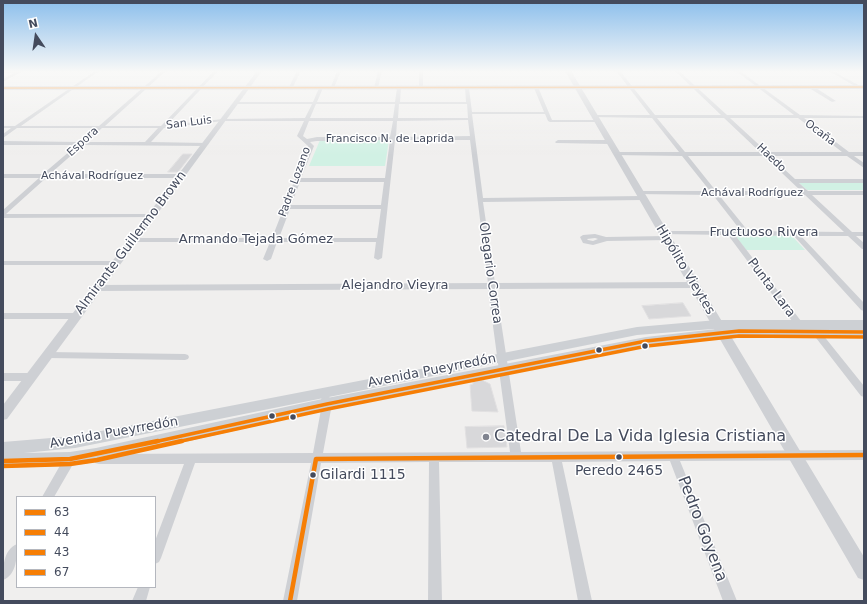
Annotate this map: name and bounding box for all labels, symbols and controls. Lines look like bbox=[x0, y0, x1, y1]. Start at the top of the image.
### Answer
north arrow bbox=[16, 16, 56, 56]
text: N bbox=[27, 16, 39, 31]
street label: San Luis bbox=[165, 114, 213, 132]
street label: Ocaña bbox=[802, 117, 838, 149]
street label: Espora bbox=[65, 124, 101, 160]
street label: Francisco N. de Laprida bbox=[326, 132, 454, 146]
street label: Haedo bbox=[754, 141, 788, 175]
street label: Padre Lozano bbox=[276, 145, 314, 219]
street label: Almirante Guillermo Brown bbox=[72, 168, 190, 318]
street label: Achával Rodríguez bbox=[41, 169, 143, 183]
street label: Achával Rodríguez bbox=[701, 186, 803, 200]
street label: Olegario Correa bbox=[475, 221, 505, 325]
street label: Hipólito Vieytes bbox=[652, 222, 718, 318]
street label: Fructuoso Rivera bbox=[709, 225, 819, 241]
street label: Armando Tejada Gómez bbox=[179, 232, 333, 248]
street label: Punta Lara bbox=[744, 255, 798, 321]
street label: Alejandro Vieyra bbox=[342, 278, 448, 294]
unlabelled marker bbox=[640, 341, 650, 351]
unlabelled marker bbox=[594, 345, 604, 355]
street label: Avenida Pueyrredón bbox=[367, 351, 497, 391]
unlabelled marker bbox=[267, 411, 277, 421]
unlabelled marker bbox=[288, 412, 298, 422]
street label: Avenida Pueyrredón bbox=[49, 414, 179, 452]
place label: Catedral De La Vida Iglesia Cristiana bbox=[494, 427, 786, 447]
marker: Catedral De La Vida Iglesia Cristiana bbox=[481, 432, 491, 442]
marker: Peredo 2465 bbox=[614, 452, 624, 462]
place label: Peredo 2465 bbox=[575, 463, 663, 479]
place label: Gilardi 1115 bbox=[320, 467, 406, 483]
marker: Gilardi 1115 bbox=[308, 470, 318, 480]
street label: Pedro Goyena bbox=[673, 473, 731, 585]
legend bbox=[16, 496, 156, 588]
text: 63 bbox=[54, 505, 69, 519]
text: 44 bbox=[54, 525, 69, 539]
text: 43 bbox=[54, 545, 69, 559]
text: 67 bbox=[54, 565, 69, 579]

